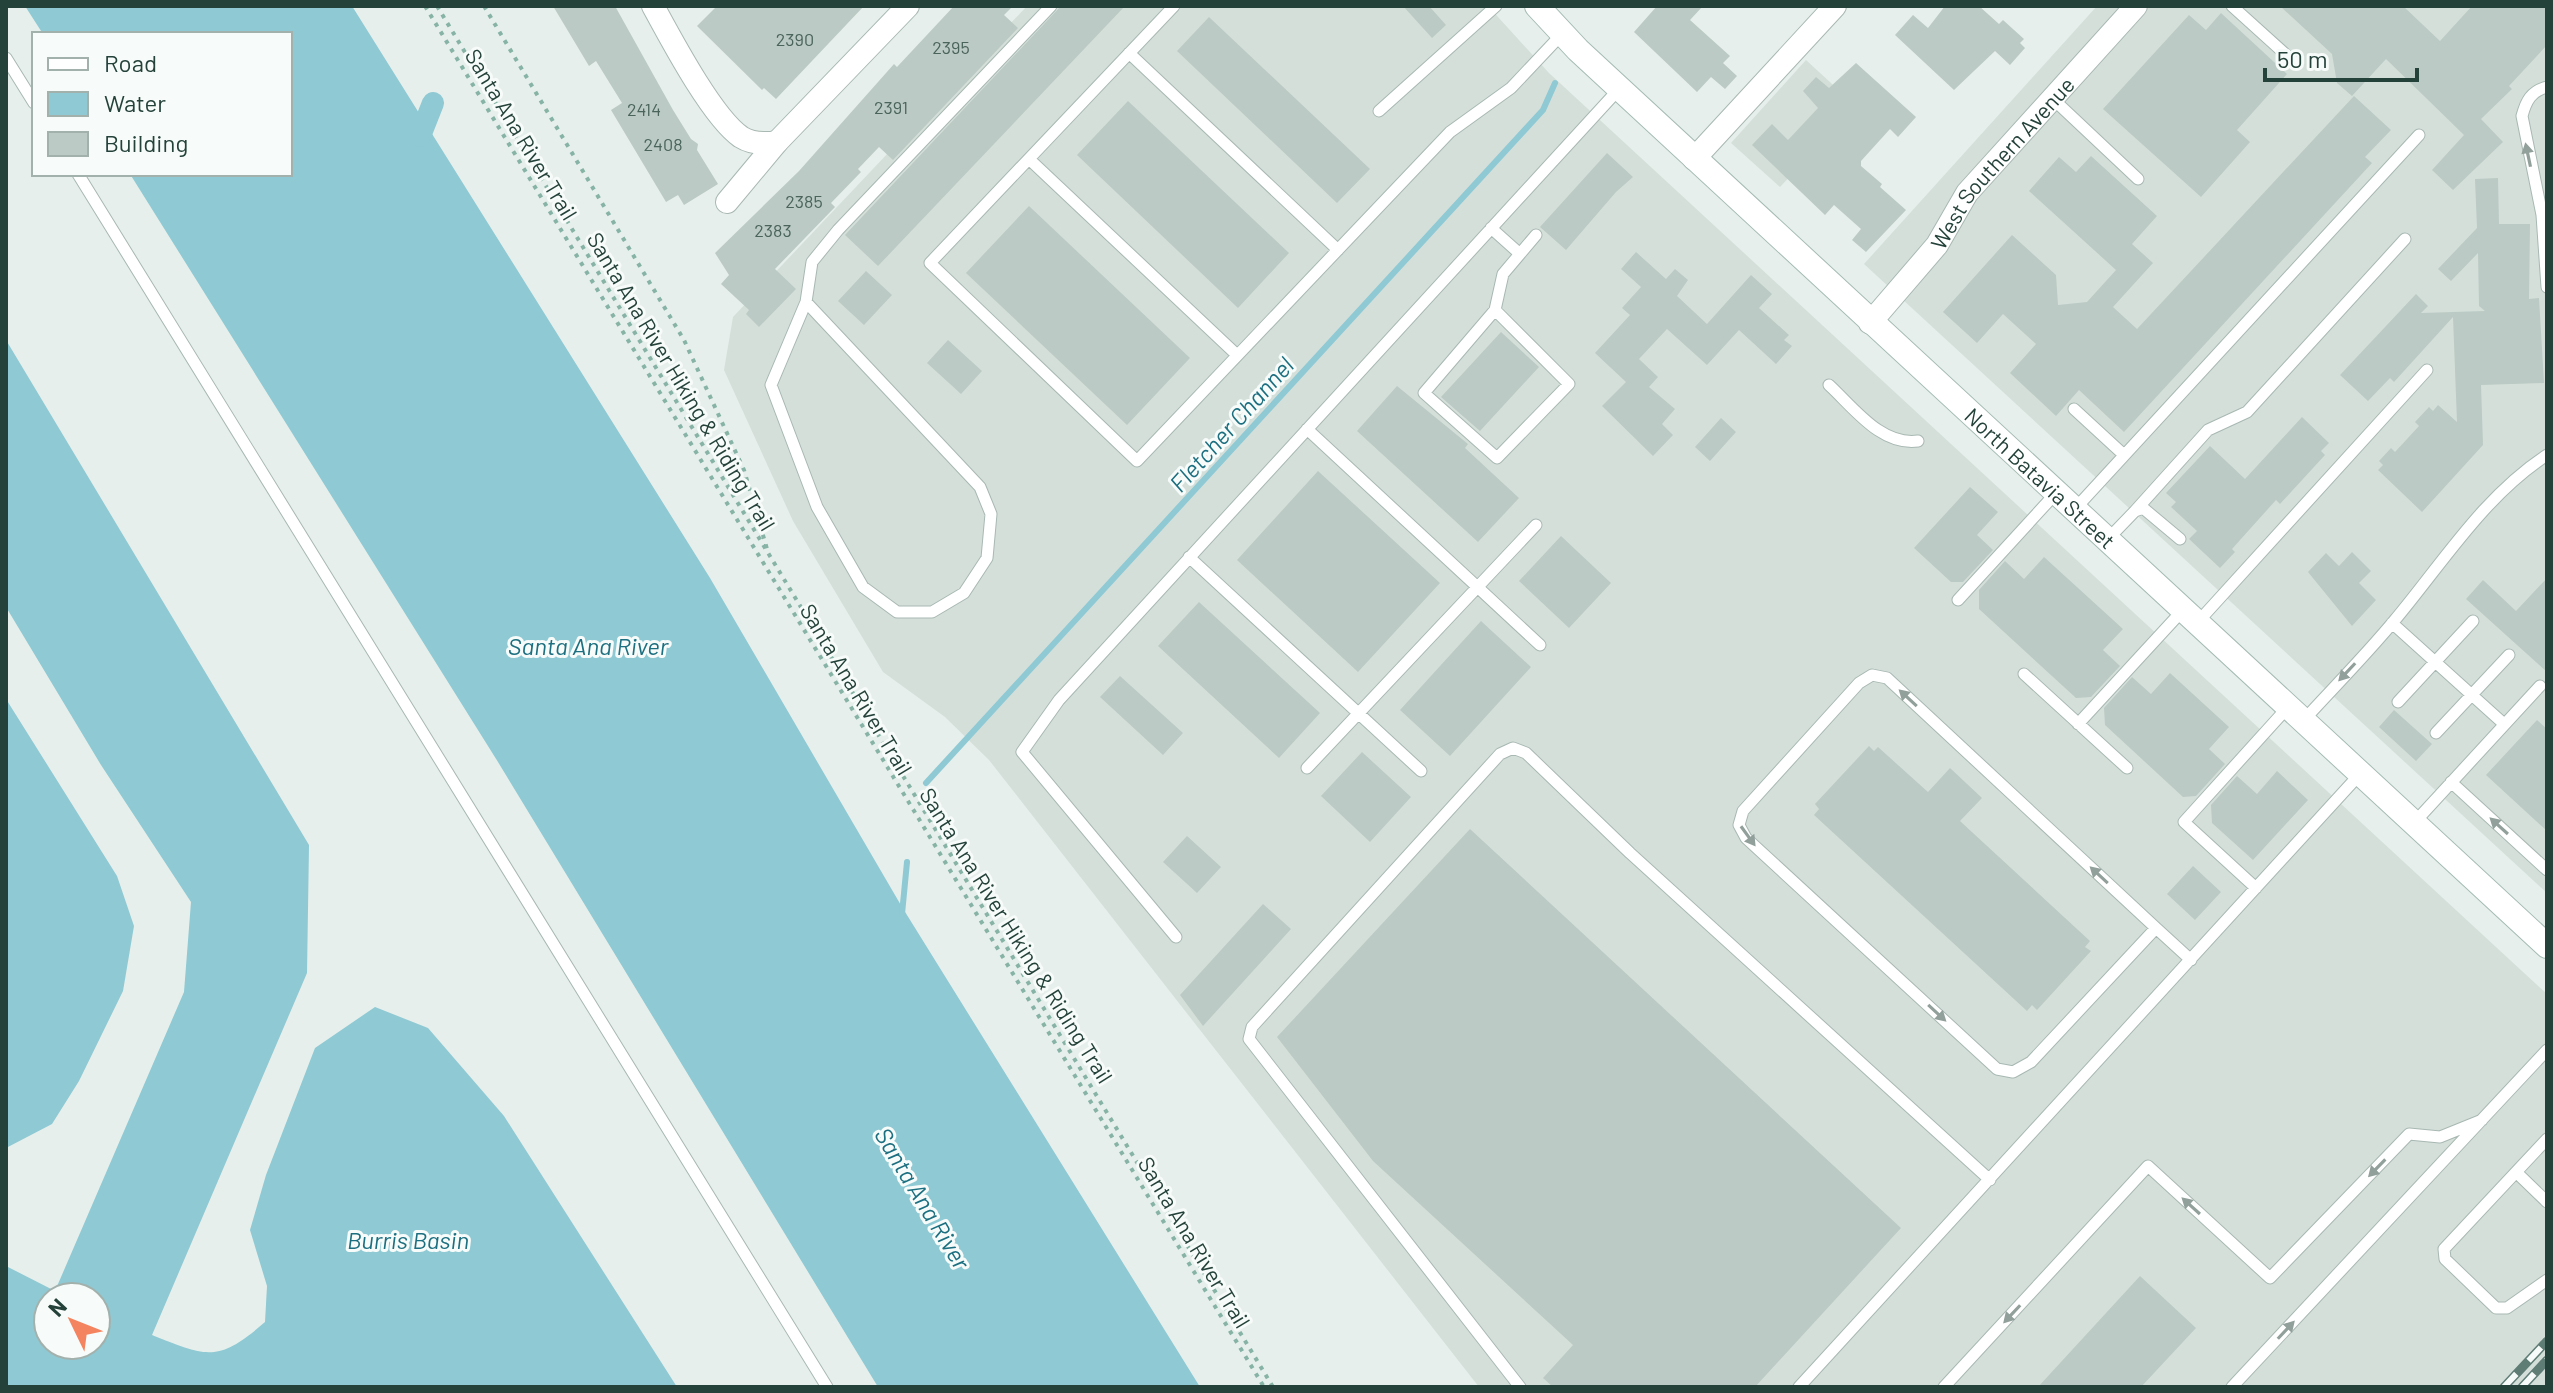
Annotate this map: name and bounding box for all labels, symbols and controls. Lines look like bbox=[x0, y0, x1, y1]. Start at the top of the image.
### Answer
house number: 2390 bbox=[776, 28, 814, 50]
legend bbox=[32, 32, 292, 176]
scale bar bbox=[2265, 32, 2417, 82]
house number: 2395 bbox=[932, 36, 970, 58]
street label: Santa Ana River Trail bbox=[461, 44, 583, 224]
text: 50 m bbox=[2277, 44, 2328, 73]
text: Road bbox=[104, 48, 157, 77]
street label: West Southern Avenue bbox=[1925, 71, 2079, 254]
text: Water bbox=[104, 88, 166, 117]
house number: 2391 bbox=[874, 96, 908, 118]
house number: 2414 bbox=[627, 98, 661, 120]
text: Building bbox=[104, 128, 188, 157]
house number: 2408 bbox=[643, 133, 683, 155]
one-way arrow bbox=[2521, 142, 2534, 167]
house number: 2385 bbox=[785, 190, 823, 212]
house number: 2383 bbox=[754, 219, 792, 241]
street label: Santa Ana River Hiking & Riding Trail bbox=[582, 227, 782, 535]
water label: Fletcher Channel bbox=[1163, 350, 1299, 497]
street label: North Batavia Street bbox=[1960, 402, 2121, 553]
street label: Santa Ana River Trail bbox=[796, 599, 918, 779]
water label: Santa Ana River bbox=[508, 631, 670, 660]
one-way arrow bbox=[2339, 662, 2357, 681]
one-way arrow bbox=[1899, 689, 1918, 707]
street label: Santa Ana River Hiking & Riding Trail bbox=[915, 783, 1119, 1087]
one-way arrow bbox=[2489, 817, 2508, 835]
one-way arrow bbox=[1740, 825, 1756, 847]
one-way arrow bbox=[2089, 866, 2108, 884]
one-way arrow bbox=[1927, 1004, 1946, 1022]
water label: Santa Ana River bbox=[869, 1122, 977, 1275]
street label: Santa Ana River Trail bbox=[1134, 1152, 1256, 1332]
one-way arrow bbox=[2368, 1158, 2386, 1177]
one-way arrow bbox=[2182, 1197, 2201, 1215]
water label: Burris Basin bbox=[347, 1225, 469, 1254]
north arrow bbox=[32, 1281, 112, 1361]
text: N bbox=[42, 1292, 71, 1321]
one-way arrow bbox=[2003, 1304, 2021, 1323]
one-way arrow bbox=[2276, 1321, 2294, 1340]

